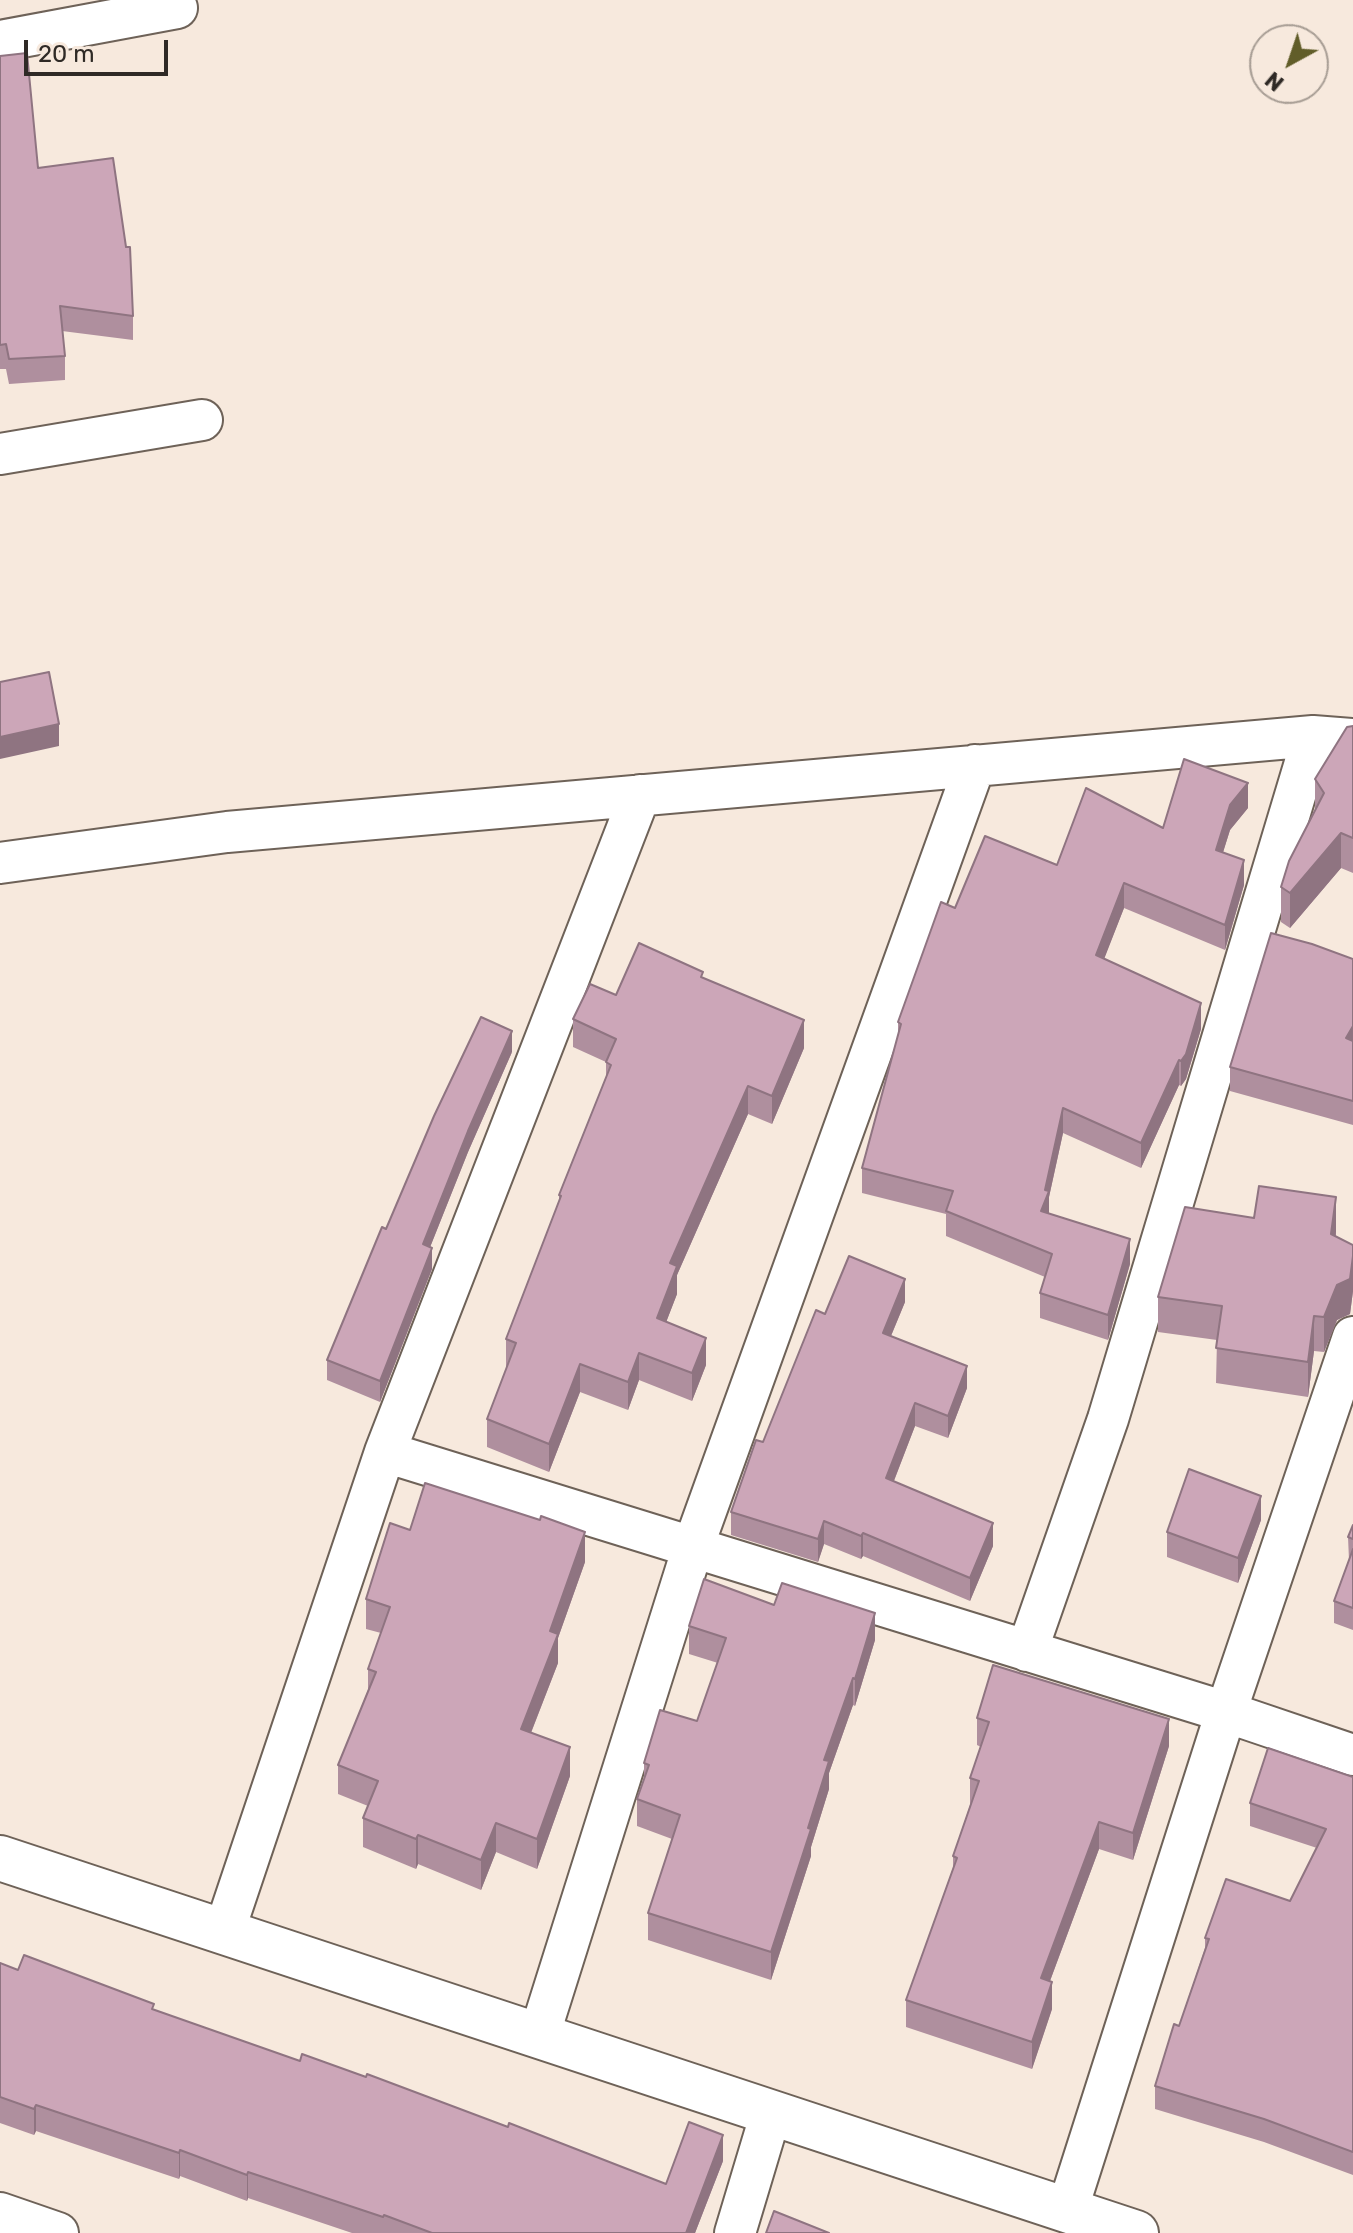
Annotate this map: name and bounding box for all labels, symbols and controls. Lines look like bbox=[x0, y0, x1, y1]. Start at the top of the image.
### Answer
scale bar bbox=[28, 24, 172, 74]
north arrow bbox=[1249, 24, 1329, 104]
text: 20 m bbox=[38, 40, 95, 68]
text: N bbox=[1260, 66, 1289, 97]

